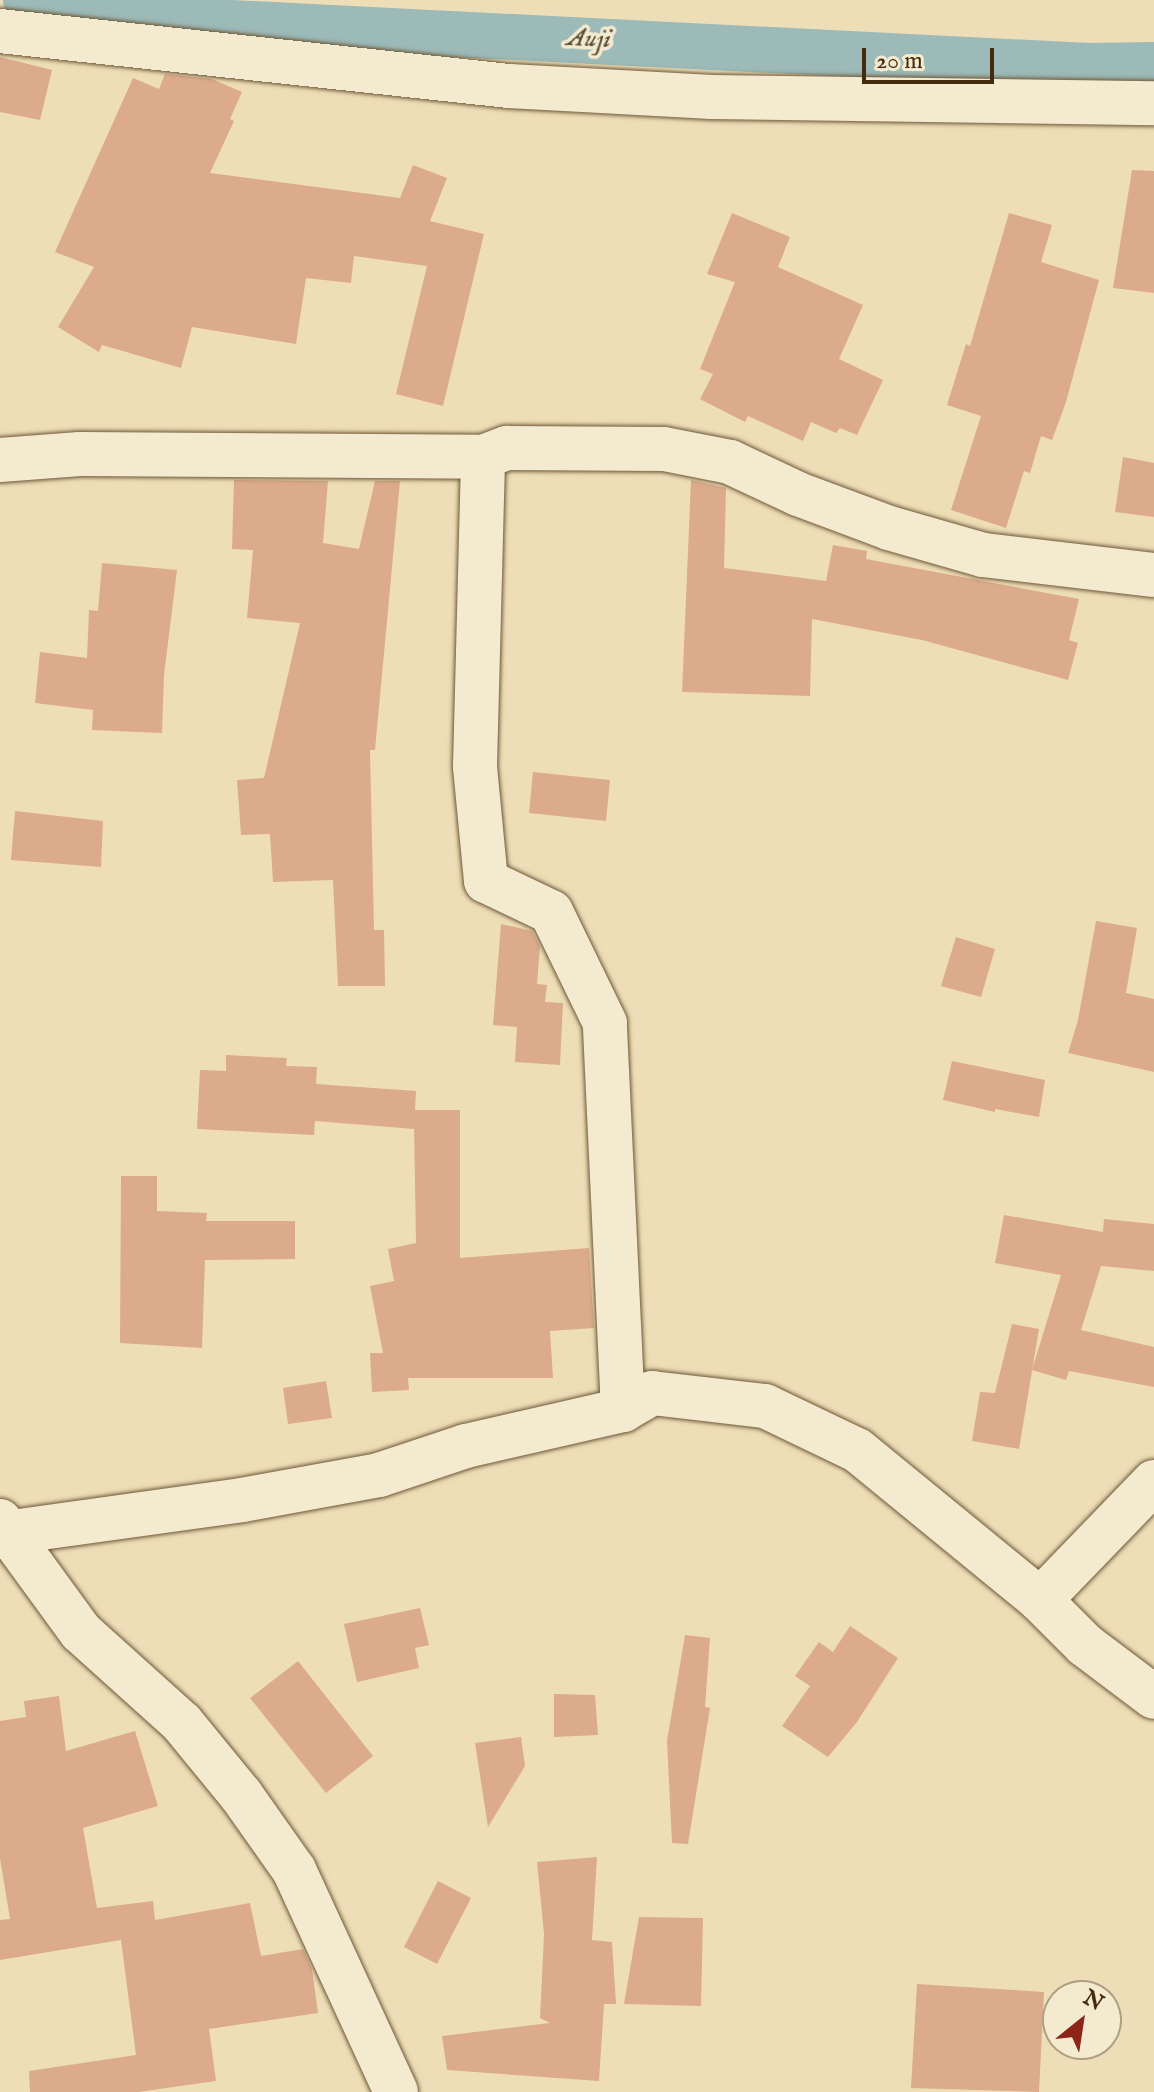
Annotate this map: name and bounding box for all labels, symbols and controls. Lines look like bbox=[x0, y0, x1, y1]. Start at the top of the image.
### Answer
water label: Auji bbox=[566, 22, 612, 56]
scale bar bbox=[866, 32, 998, 82]
text: 20 m bbox=[876, 46, 923, 77]
north arrow bbox=[1042, 1980, 1122, 2060]
text: N bbox=[1078, 1984, 1108, 2018]

